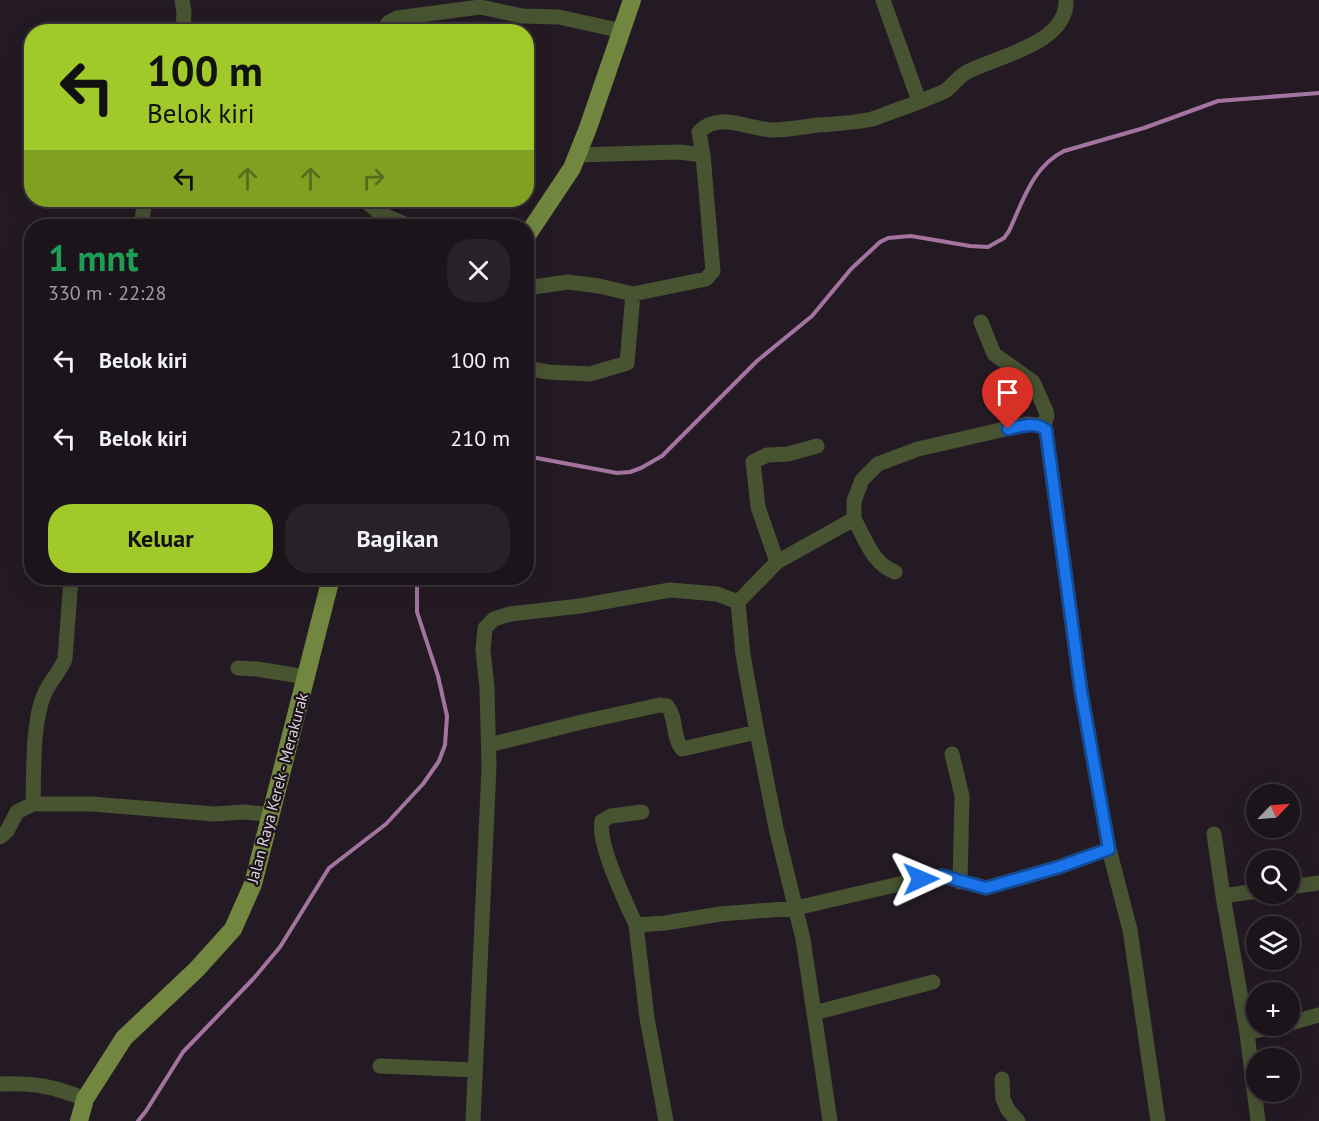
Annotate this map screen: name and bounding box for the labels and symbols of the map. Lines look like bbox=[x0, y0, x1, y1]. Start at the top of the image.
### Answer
pin bbox=[982, 367, 1033, 429]
street label: Jalan Raya Kerek - Merakurak bbox=[242, 690, 312, 886]
north arrow bbox=[1246, 784, 1300, 838]
position arrow bbox=[889, 847, 953, 911]

